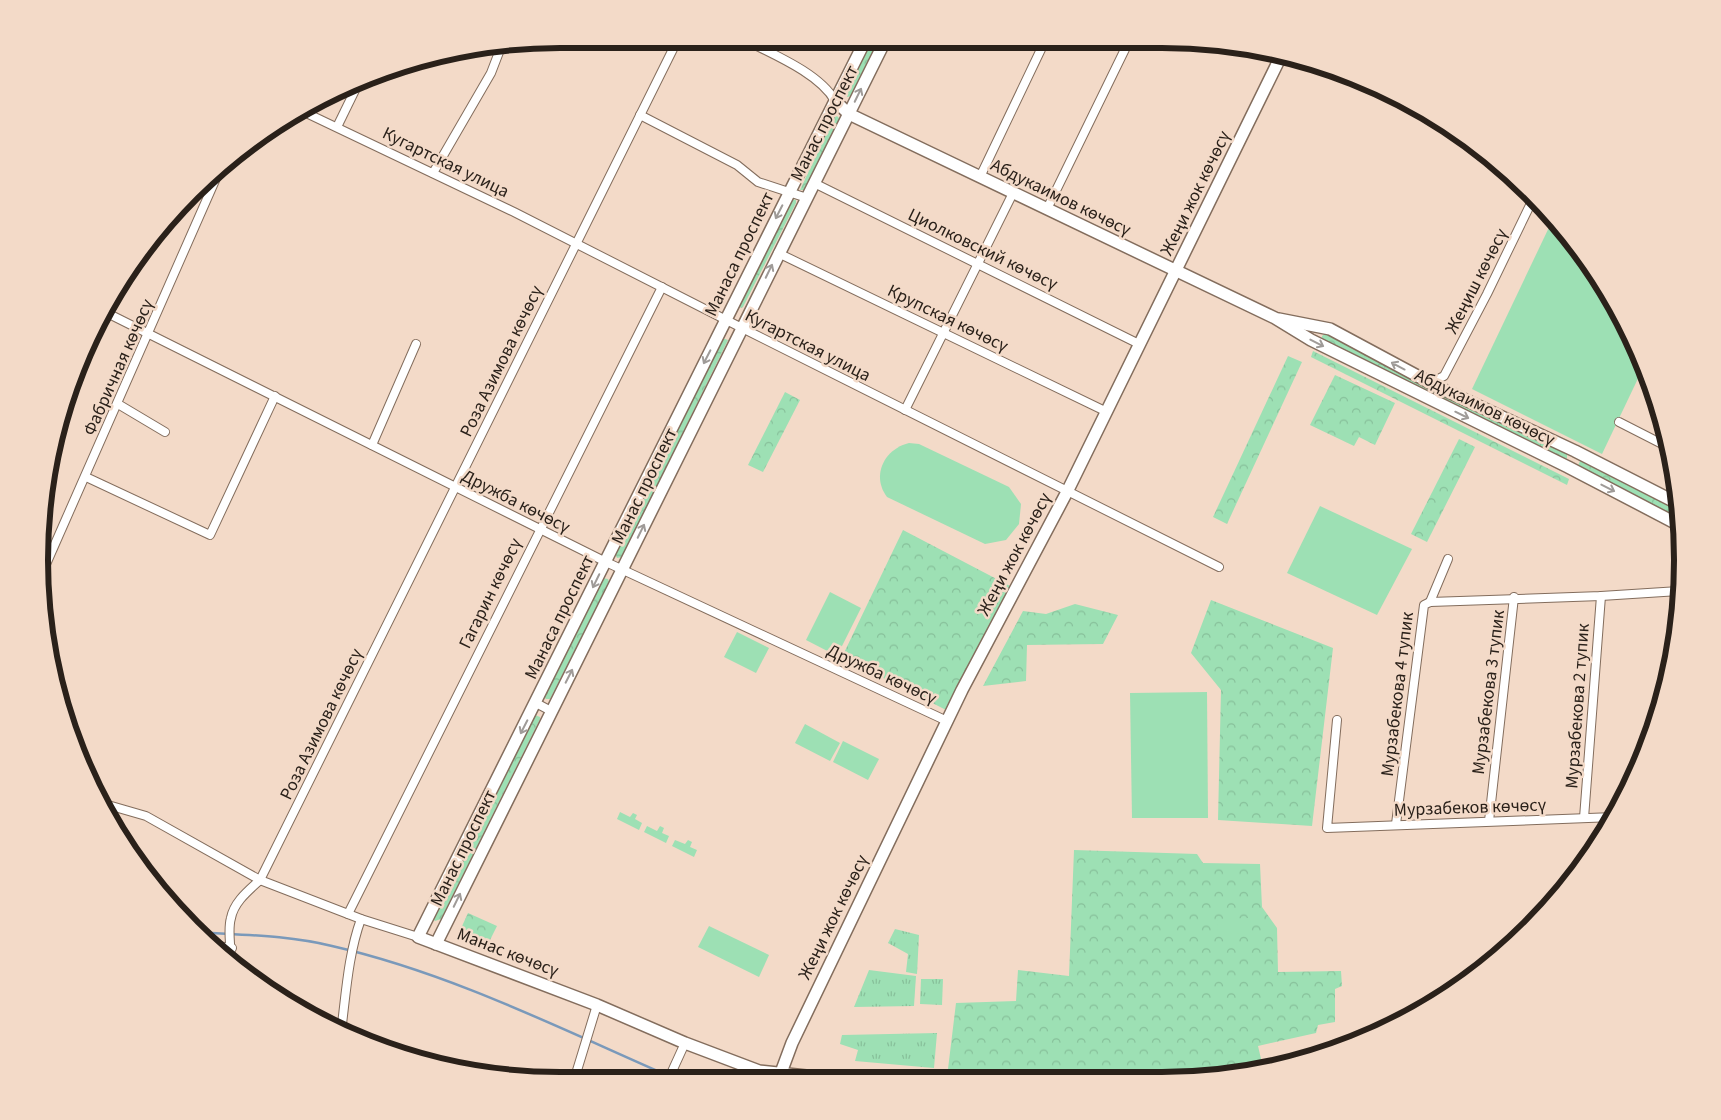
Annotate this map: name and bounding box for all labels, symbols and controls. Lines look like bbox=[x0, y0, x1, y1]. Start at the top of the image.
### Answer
street label: Манас проспект bbox=[785, 61, 864, 185]
one-way arrow bbox=[854, 88, 863, 103]
street label: Кугартская улица bbox=[378, 121, 513, 204]
street label: Жеңи жок көчөсү bbox=[1154, 126, 1237, 260]
street label: Абдукаимов көчөсү bbox=[986, 153, 1136, 243]
street label: Манаса проспект bbox=[698, 188, 780, 321]
street label: Циолковский көчөсү bbox=[904, 202, 1062, 297]
one-way arrow bbox=[774, 204, 784, 219]
street label: Жеңиш көчөсү bbox=[1439, 224, 1514, 338]
one-way arrow bbox=[765, 264, 774, 279]
street label: Крупская көчөсү bbox=[883, 278, 1013, 359]
street label: Роза Азимова көчөсү bbox=[454, 281, 549, 441]
street label: Фабричная көчөсү bbox=[77, 294, 160, 440]
street label: Кугартская улица bbox=[741, 303, 875, 388]
one-way arrow bbox=[1309, 339, 1324, 348]
one-way arrow bbox=[702, 350, 712, 365]
one-way arrow bbox=[1391, 360, 1406, 370]
street label: Абдукаимов көчөсү bbox=[1410, 363, 1560, 453]
one-way arrow bbox=[1455, 410, 1470, 420]
street label: Манас проспект bbox=[605, 424, 683, 549]
street label: Дружба көчөсү bbox=[457, 463, 575, 540]
one-way arrow bbox=[1600, 484, 1615, 493]
street label: Жеңи жок көчөсү bbox=[971, 488, 1058, 620]
one-way arrow bbox=[636, 523, 646, 538]
street label: Гагарин көчөсү bbox=[453, 533, 528, 653]
street label: Манаса проспект bbox=[518, 551, 600, 684]
one-way arrow bbox=[591, 574, 601, 589]
street label: Мурзабекова 3 тупик bbox=[1466, 608, 1511, 776]
street label: Мурзабекова 4 тупик bbox=[1375, 610, 1420, 778]
street label: Мурзабекова 2 тупик bbox=[1559, 622, 1596, 790]
street label: Дружба көчөсү bbox=[823, 638, 941, 711]
street label: Роза Азимова көчөсү bbox=[274, 644, 369, 804]
one-way arrow bbox=[564, 669, 574, 684]
one-way arrow bbox=[518, 719, 528, 734]
street label: Манас проспект bbox=[424, 786, 502, 911]
street label: Мурзабеков көчөсү bbox=[1393, 792, 1547, 823]
street label: Жеңи жок көчөсү bbox=[792, 850, 875, 984]
one-way arrow bbox=[453, 893, 462, 908]
street label: Манас көчөсү bbox=[453, 922, 563, 984]

